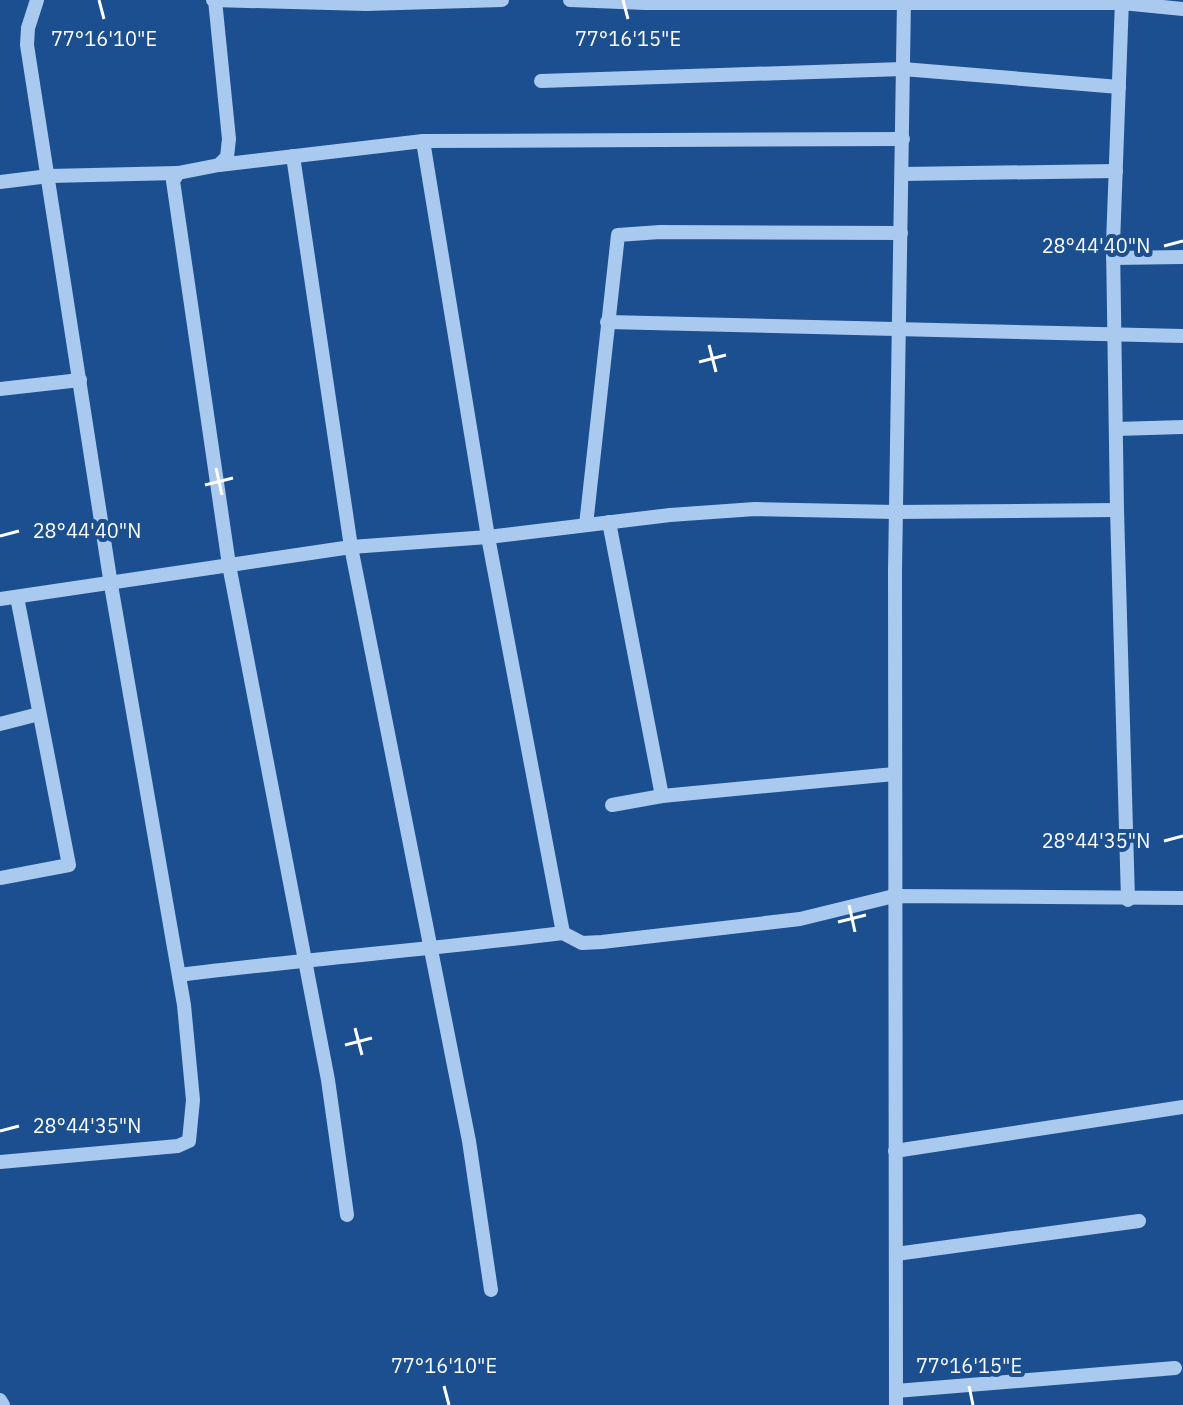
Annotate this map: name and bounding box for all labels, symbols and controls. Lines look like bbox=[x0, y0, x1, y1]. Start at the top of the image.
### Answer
text: 77°16'10"E bbox=[51, 25, 157, 52]
text: 77°16'15"E bbox=[575, 25, 681, 52]
text: 28°44'40"N bbox=[1042, 232, 1150, 259]
text: 28°44'40"N bbox=[33, 517, 141, 544]
text: 28°44'35"N bbox=[1042, 827, 1150, 854]
text: 28°44'35"N bbox=[33, 1112, 141, 1139]
text: 77°16'10"E bbox=[391, 1352, 497, 1379]
text: 77°16'15"E bbox=[916, 1352, 1022, 1379]

